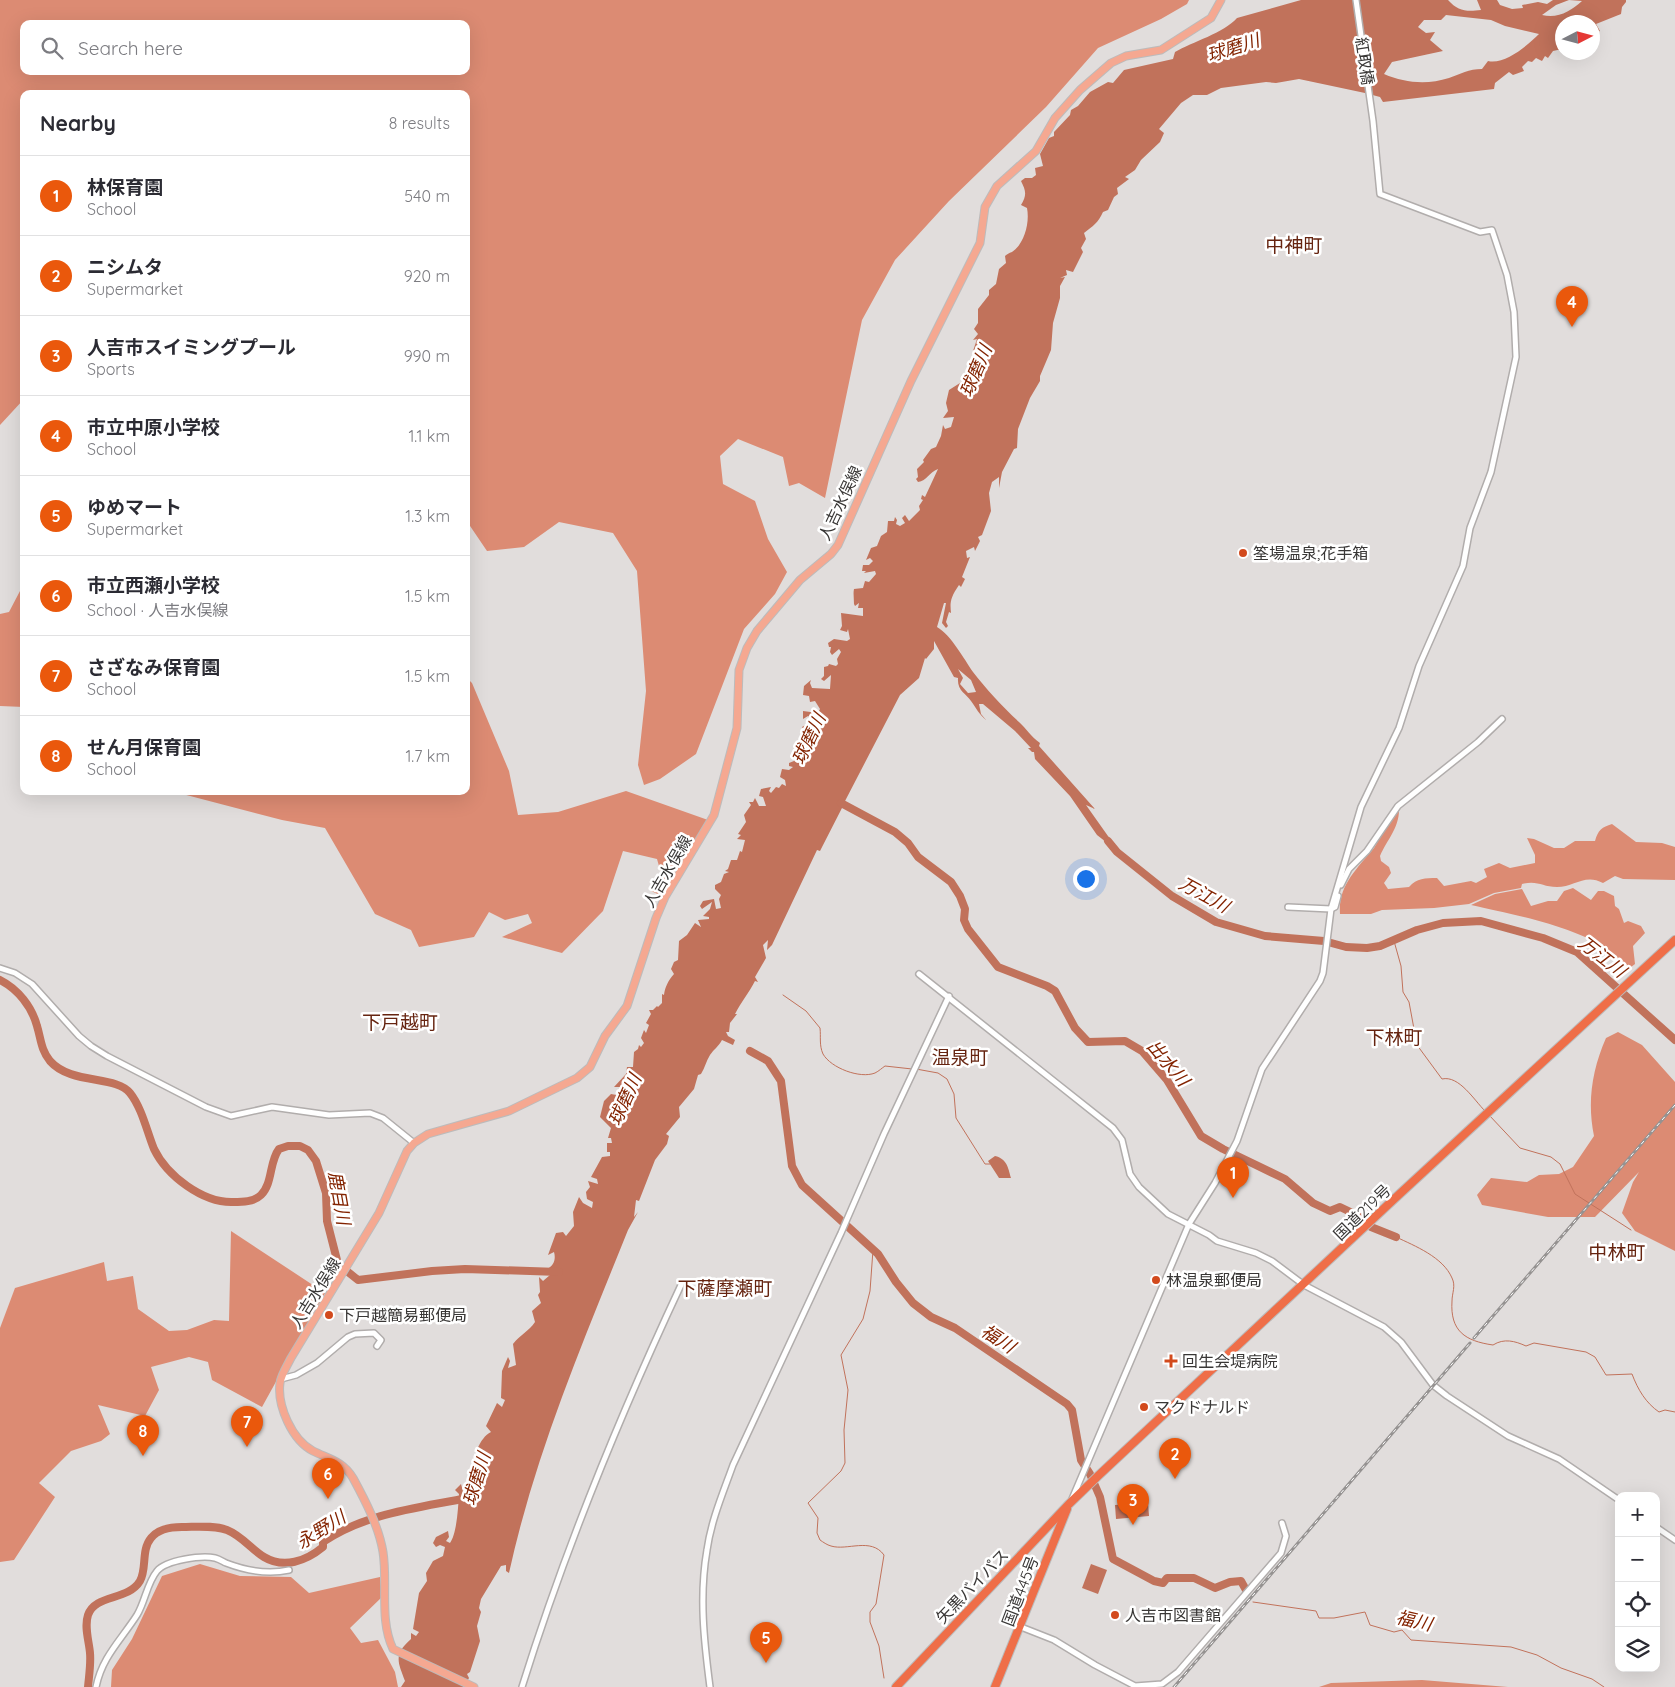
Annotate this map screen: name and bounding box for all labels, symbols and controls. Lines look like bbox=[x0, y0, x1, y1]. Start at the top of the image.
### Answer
north arrow bbox=[1555, 15, 1600, 60]
search box bbox=[20, 20, 470, 75]
water label: 球磨川 bbox=[1204, 28, 1264, 67]
icon: search bbox=[38, 34, 66, 62]
text: Search here bbox=[78, 36, 183, 60]
street label: 紅取橋 bbox=[1352, 36, 1378, 86]
text: Nearby bbox=[40, 110, 116, 136]
text: 8 results bbox=[389, 113, 450, 133]
text: 林保育園 bbox=[87, 175, 163, 199]
text: 1 bbox=[53, 186, 59, 206]
text: 540 m bbox=[404, 186, 450, 206]
text: School bbox=[87, 199, 136, 219]
district label: 中神町 bbox=[1265, 233, 1323, 257]
text: ニシムタ bbox=[87, 255, 163, 279]
text: 2 bbox=[51, 266, 61, 286]
text: 920 m bbox=[404, 266, 450, 286]
text: Supermarket bbox=[87, 279, 183, 299]
pin: 4 bbox=[1556, 286, 1588, 327]
text: 人吉市スイミングプール bbox=[87, 335, 296, 359]
water label: 球磨川 bbox=[954, 340, 997, 400]
text: 3 bbox=[52, 346, 60, 366]
text: 990 m bbox=[404, 346, 450, 366]
text: Sports bbox=[87, 359, 135, 379]
text: 市立中原小学校 bbox=[87, 415, 220, 439]
text: 4 bbox=[51, 426, 61, 446]
text: 1.1 km bbox=[408, 426, 450, 446]
text: School bbox=[87, 439, 136, 459]
street label: 人吉水俣線 bbox=[814, 463, 866, 543]
text: ゆめマート bbox=[87, 495, 182, 519]
text: 5 bbox=[51, 506, 61, 526]
text: 1.3 km bbox=[405, 506, 450, 526]
text: Supermarket bbox=[87, 519, 183, 539]
place label: 筌場温泉;花手箱 bbox=[1253, 543, 1368, 563]
marker: 筌場温泉;花手箱 bbox=[1237, 547, 1249, 559]
text: 市立西瀬小学校 bbox=[87, 573, 220, 597]
text: 6 bbox=[52, 586, 60, 606]
text: 1.5 km bbox=[405, 586, 450, 606]
text: School · 人吉水俣線 bbox=[87, 600, 228, 620]
text: さざなみ保育園 bbox=[87, 655, 220, 679]
text: 7 bbox=[52, 666, 60, 686]
text: 1.5 km bbox=[405, 666, 450, 686]
text: School bbox=[87, 679, 136, 699]
water label: 球磨川 bbox=[787, 708, 831, 768]
text: せん月保育園 bbox=[87, 735, 201, 759]
text: 8 bbox=[52, 746, 60, 766]
text: 1.7 km bbox=[405, 746, 450, 766]
text: School bbox=[87, 759, 136, 779]
street label: 人吉水俣線 bbox=[638, 831, 696, 911]
your location bbox=[1073, 866, 1099, 892]
water label: 万江川 bbox=[1175, 871, 1235, 919]
water label: 万江川 bbox=[1574, 931, 1632, 984]
district label: 下戸越町 bbox=[362, 1010, 438, 1034]
district label: 下林町 bbox=[1365, 1025, 1423, 1049]
water label: 出水川 bbox=[1142, 1035, 1196, 1092]
district label: 温泉町 bbox=[931, 1045, 989, 1069]
water label: 球磨川 bbox=[603, 1069, 647, 1129]
pin: 1 bbox=[1217, 1157, 1249, 1198]
water label: 鹿目川 bbox=[323, 1169, 356, 1228]
street label: 国道219号 bbox=[1329, 1180, 1395, 1244]
district label: 中林町 bbox=[1588, 1240, 1646, 1264]
street label: 人吉水俣線 bbox=[285, 1254, 345, 1332]
place label: 林温泉郵便局 bbox=[1166, 1270, 1262, 1290]
marker: 林温泉郵便局 bbox=[1150, 1274, 1162, 1286]
district label: 下薩摩瀬町 bbox=[677, 1276, 773, 1300]
place label: 下戸越簡易郵便局 bbox=[339, 1305, 467, 1325]
marker: 下戸越簡易郵便局 bbox=[323, 1309, 335, 1321]
water label: 福川 bbox=[977, 1319, 1021, 1359]
place label: 回生会堤病院 bbox=[1182, 1351, 1278, 1371]
marker: 回生会堤病院 bbox=[1164, 1354, 1178, 1368]
place label: マクドナルド bbox=[1154, 1397, 1250, 1417]
marker: マクドナルド bbox=[1138, 1401, 1150, 1413]
pin: 7 bbox=[231, 1406, 263, 1447]
pin: 8 bbox=[127, 1415, 159, 1456]
pin: 2 bbox=[1159, 1438, 1191, 1479]
water label: 球磨川 bbox=[458, 1448, 496, 1508]
pin: 6 bbox=[312, 1458, 344, 1499]
pin: 3 bbox=[1117, 1484, 1149, 1525]
map controls bbox=[1615, 1492, 1660, 1672]
button: + bbox=[1615, 1492, 1660, 1537]
water label: 永野川 bbox=[292, 1504, 351, 1554]
button: − bbox=[1615, 1537, 1660, 1582]
street label: 矢黒バイパス bbox=[932, 1545, 1012, 1627]
street label: 国道445号 bbox=[997, 1553, 1043, 1629]
button: locate bbox=[1615, 1582, 1660, 1627]
place label: 人吉市図書館 bbox=[1125, 1605, 1221, 1625]
water label: 福川 bbox=[1394, 1605, 1436, 1636]
marker: 人吉市図書館 bbox=[1109, 1609, 1121, 1621]
pin: 5 bbox=[750, 1622, 782, 1663]
button: layers bbox=[1615, 1627, 1660, 1672]

